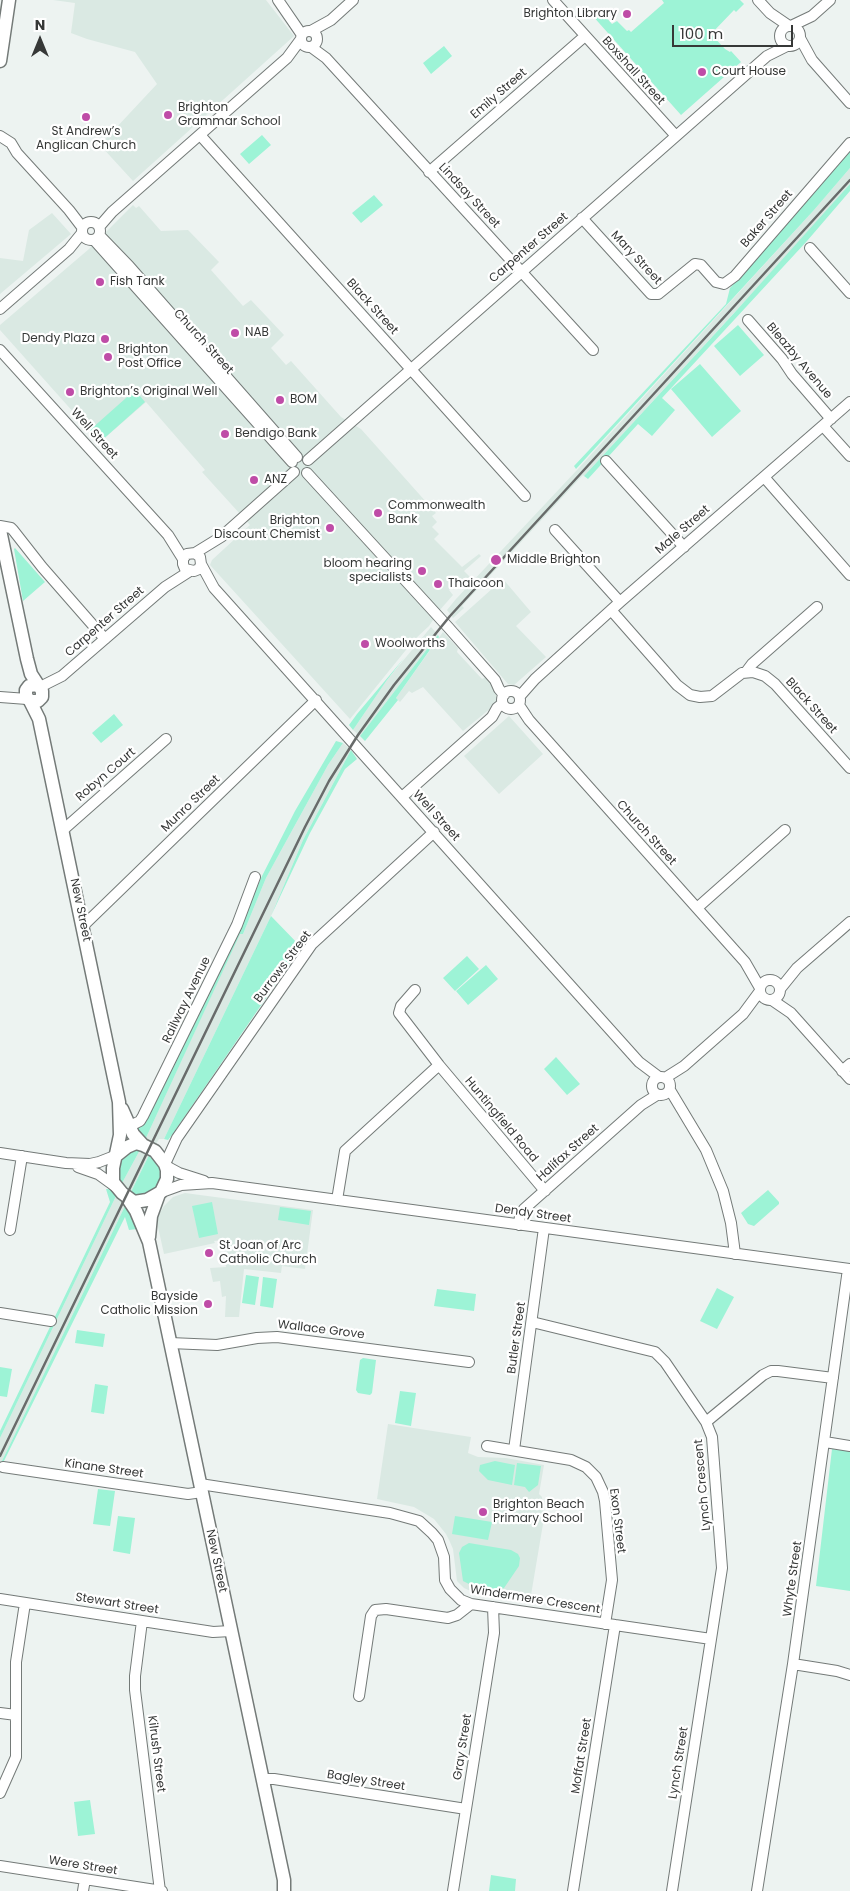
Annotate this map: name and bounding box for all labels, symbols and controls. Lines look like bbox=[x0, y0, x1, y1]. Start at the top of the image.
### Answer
place label: Brighton Library bbox=[523, 7, 617, 21]
marker: Brighton Library bbox=[621, 8, 633, 20]
north arrow bbox=[15, 15, 65, 65]
text: N bbox=[35, 15, 45, 35]
scale bar bbox=[675, 15, 796, 47]
text: 100 m bbox=[680, 23, 723, 44]
street label: Boxshall Street bbox=[599, 34, 667, 108]
place label: Court House bbox=[712, 65, 786, 79]
street label: Emily Street bbox=[468, 66, 530, 122]
marker: Court House bbox=[696, 66, 708, 78]
place label: Brighton Grammar School bbox=[178, 101, 281, 129]
marker: Brighton Grammar School bbox=[162, 109, 174, 121]
marker: St Andrew’s Anglican Church bbox=[80, 111, 92, 123]
place label: St Andrew’s Anglican Church bbox=[36, 125, 136, 153]
street label: Lindsay Street bbox=[435, 161, 503, 231]
street label: Baker Street bbox=[738, 187, 796, 251]
street label: Carpenter Street bbox=[487, 210, 571, 286]
street label: Mary Street bbox=[608, 228, 664, 288]
place label: Fish Tank bbox=[110, 275, 165, 289]
marker: Fish Tank bbox=[94, 276, 106, 288]
street label: Black Street bbox=[343, 276, 401, 338]
street label: Church Street bbox=[170, 307, 236, 377]
street label: Bleazby Avenue bbox=[763, 320, 835, 402]
place label: NAB bbox=[245, 326, 269, 340]
marker: NAB bbox=[229, 327, 241, 339]
place label: Dendy Plaza bbox=[22, 332, 95, 346]
marker: Dendy Plaza bbox=[99, 333, 111, 345]
place label: Brighton Post Office bbox=[118, 343, 181, 371]
marker: Brighton Post Office bbox=[102, 351, 114, 363]
place label: Brighton’s Original Well bbox=[80, 385, 217, 399]
marker: Brighton’s Original Well bbox=[64, 386, 76, 398]
place label: BOM bbox=[290, 393, 317, 407]
marker: BOM bbox=[274, 394, 286, 406]
street label: Well Street bbox=[67, 406, 121, 462]
place label: Bendigo Bank bbox=[235, 427, 317, 441]
marker: Bendigo Bank bbox=[219, 428, 231, 440]
place label: ANZ bbox=[264, 473, 287, 487]
marker: ANZ bbox=[248, 474, 260, 486]
place label: Commonwealth Bank bbox=[388, 499, 485, 527]
street label: Male Street bbox=[653, 503, 713, 557]
marker: Commonwealth Bank bbox=[372, 507, 384, 519]
place label: Brighton Discount Chemist bbox=[214, 514, 320, 542]
marker: Brighton Discount Chemist bbox=[324, 522, 336, 534]
marker: Middle Brighton bbox=[489, 553, 503, 567]
place label: Middle Brighton bbox=[507, 553, 600, 567]
place label: bloom hearing specialists bbox=[324, 557, 412, 585]
marker: bloom hearing specialists bbox=[416, 565, 428, 577]
place label: Thaicoon bbox=[448, 577, 504, 591]
marker: Thaicoon bbox=[432, 578, 444, 590]
street label: Carpenter Street bbox=[63, 584, 147, 660]
place label: Woolworths bbox=[375, 637, 445, 651]
marker: Woolworths bbox=[359, 638, 371, 650]
street label: Black Street bbox=[782, 675, 840, 737]
street label: Robyn Court bbox=[73, 745, 139, 805]
street label: Munro Street bbox=[159, 772, 223, 836]
street label: Well Street bbox=[409, 788, 463, 844]
street label: Church Street bbox=[613, 798, 679, 868]
street label: New Street bbox=[66, 877, 94, 943]
street label: Burrows Street bbox=[251, 928, 315, 1006]
street label: Railway Avenue bbox=[160, 954, 214, 1046]
street label: Huntingfield Road bbox=[461, 1075, 541, 1165]
street label: Halifax Street bbox=[534, 1121, 602, 1185]
street label: Dendy Street bbox=[494, 1202, 572, 1226]
place label: St Joan of Arc Catholic Church bbox=[219, 1239, 317, 1267]
marker: St Joan of Arc Catholic Church bbox=[203, 1247, 215, 1259]
place label: Bayside Catholic Mission bbox=[100, 1290, 198, 1318]
marker: Bayside Catholic Mission bbox=[202, 1298, 214, 1310]
street label: Butler Street bbox=[505, 1301, 529, 1375]
street label: Wallace Grove bbox=[277, 1318, 365, 1342]
street label: Lynch Crescent bbox=[692, 1439, 714, 1531]
street label: Kinane Street bbox=[64, 1456, 144, 1482]
street label: Exon Street bbox=[606, 1488, 628, 1554]
place label: Brighton Beach Primary School bbox=[493, 1498, 584, 1526]
marker: Brighton Beach Primary School bbox=[477, 1506, 489, 1518]
street label: New Street bbox=[202, 1528, 230, 1594]
street label: Whyte Street bbox=[781, 1540, 805, 1618]
street label: Windermere Crescent bbox=[469, 1583, 601, 1617]
street label: Stewart Street bbox=[74, 1590, 160, 1618]
street label: Gray Street bbox=[451, 1713, 475, 1781]
street label: Kilrush Street bbox=[144, 1715, 168, 1793]
street label: Moffat Street bbox=[569, 1717, 595, 1795]
street label: Lynch Street bbox=[666, 1726, 692, 1800]
street label: Bagley Street bbox=[326, 1768, 406, 1794]
street label: Were Street bbox=[48, 1853, 118, 1879]

